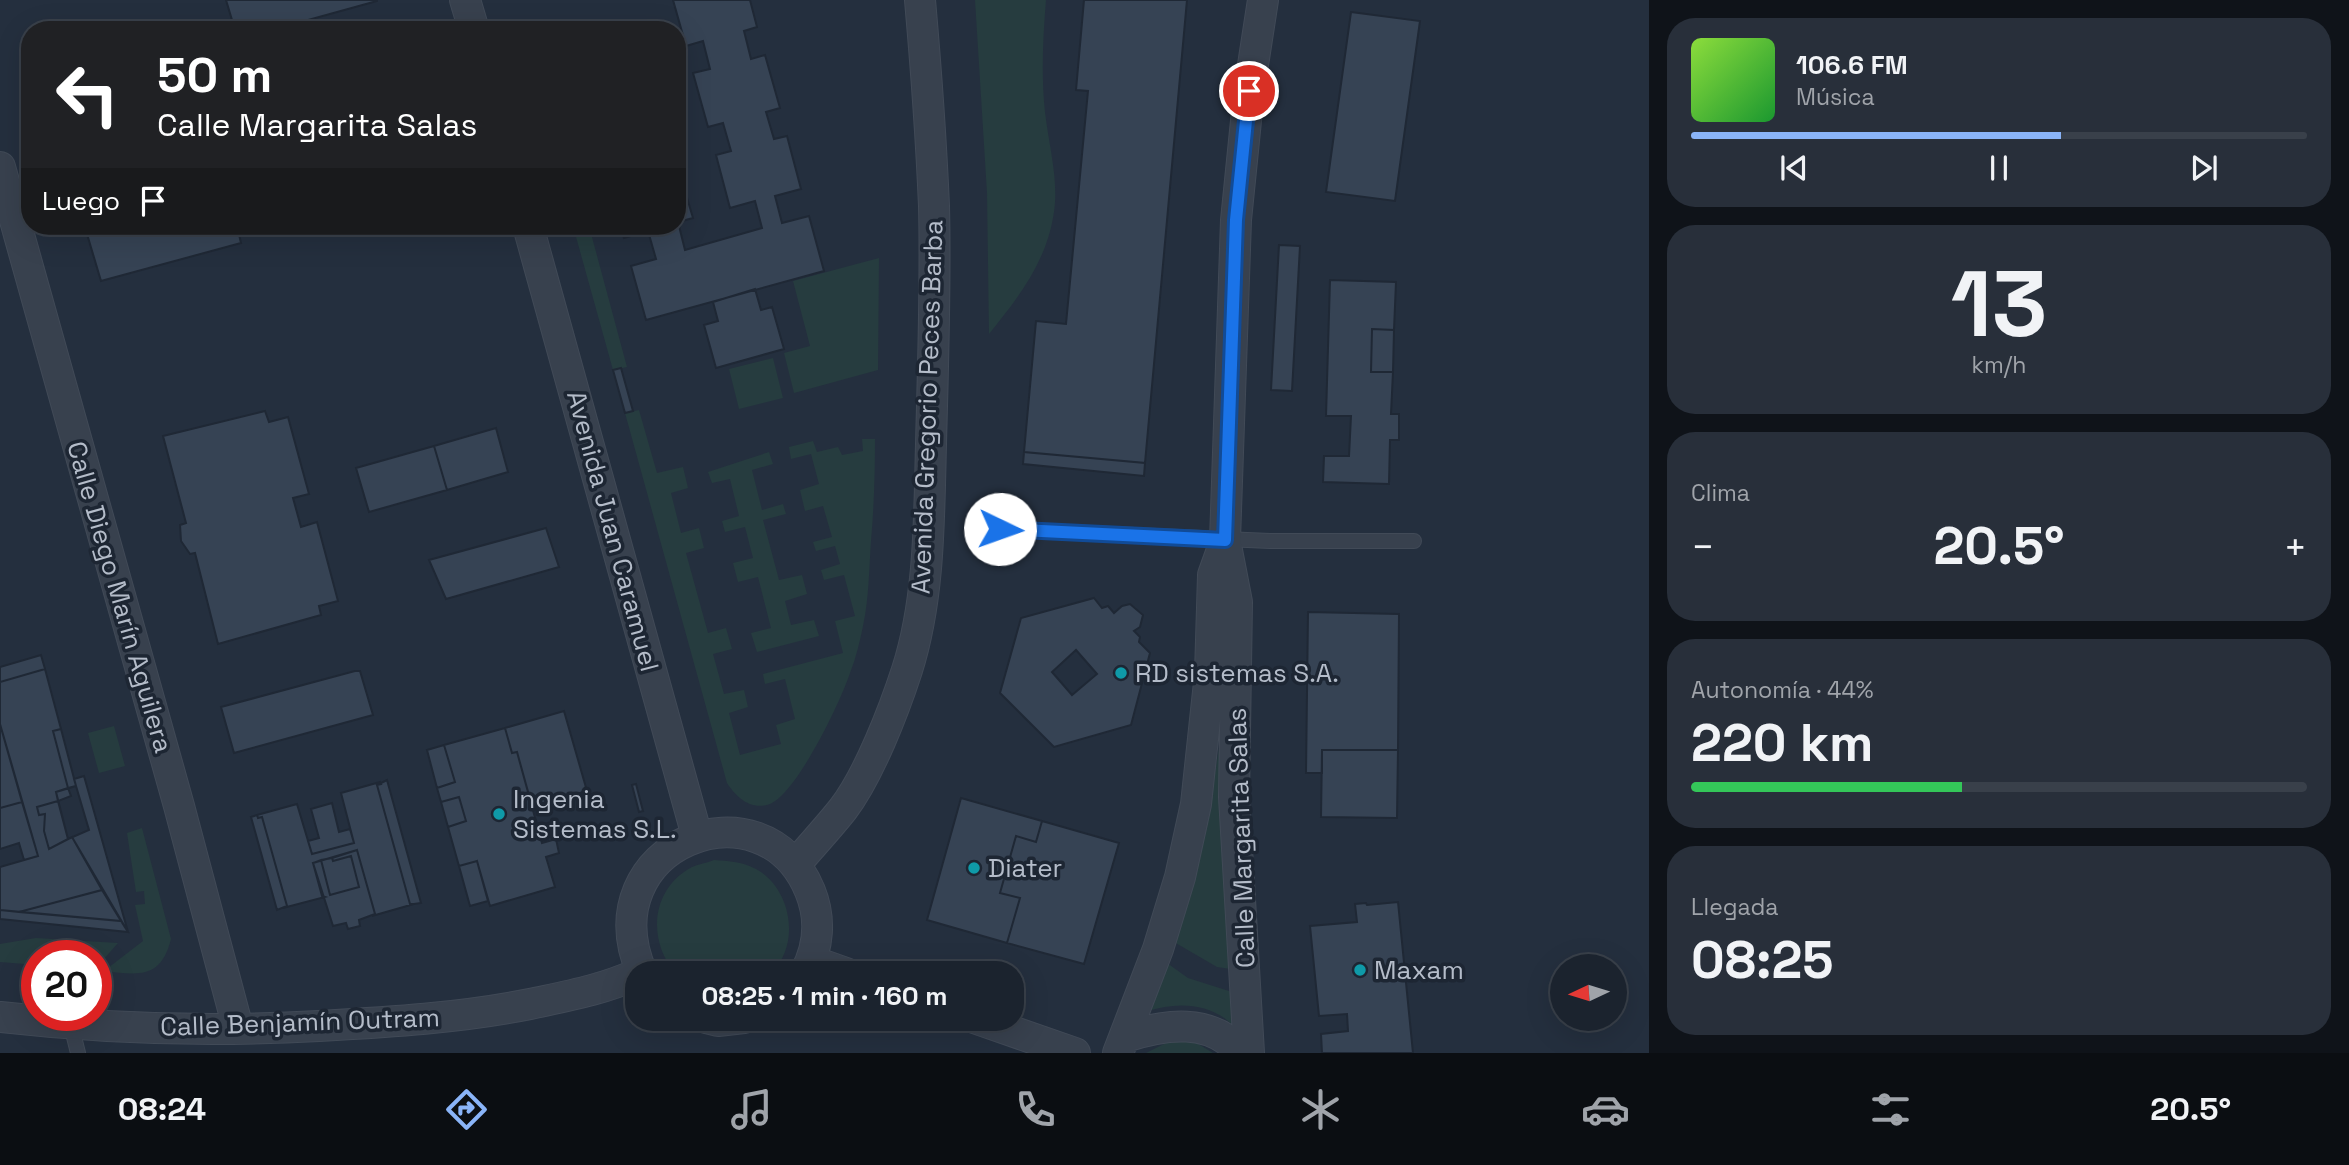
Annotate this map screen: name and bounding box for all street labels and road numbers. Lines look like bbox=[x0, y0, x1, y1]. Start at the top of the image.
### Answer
street label: Avenida Gregorio Peces Barba bbox=[903, 219, 951, 595]
street label: Avenida Juan Caramuel bbox=[559, 387, 667, 675]
street label: Calle Diego Marín Aguilera bbox=[59, 437, 181, 757]
street label: Calle Margarita Salas bbox=[1219, 707, 1263, 969]
street label: Calle Benjamín Outram bbox=[160, 1000, 440, 1044]

